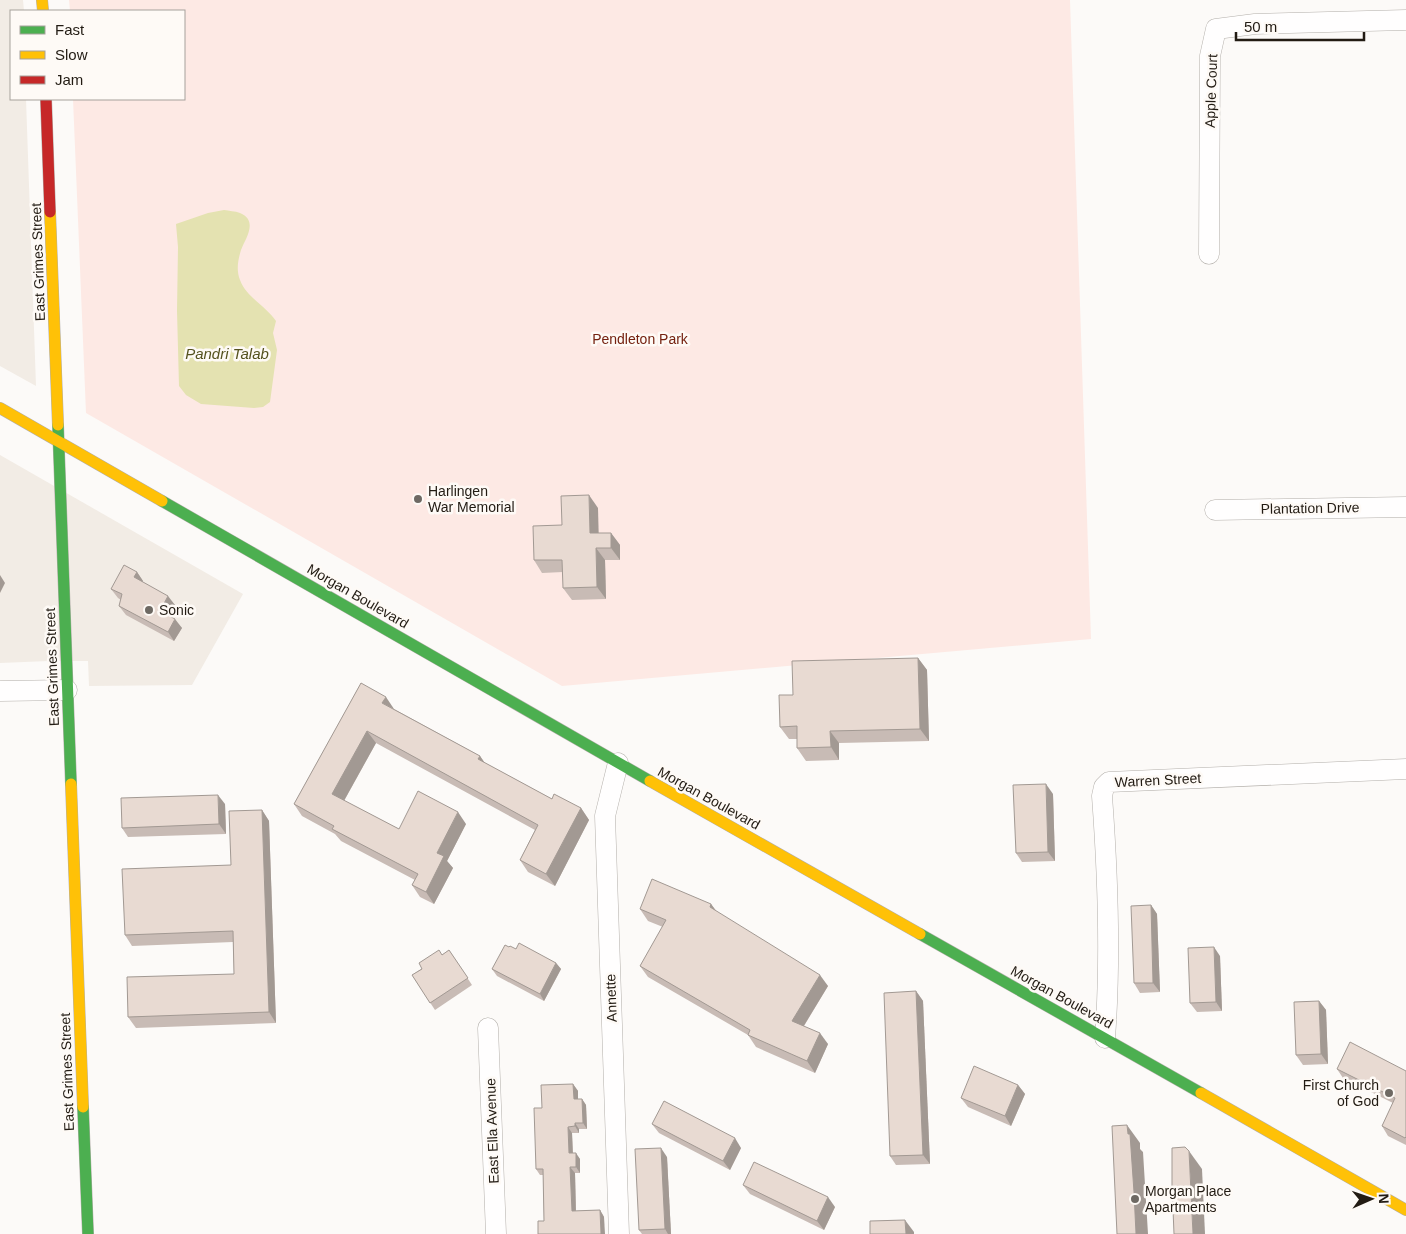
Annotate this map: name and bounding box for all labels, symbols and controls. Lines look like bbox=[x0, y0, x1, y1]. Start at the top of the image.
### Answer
legend bbox=[10, 10, 185, 100]
scale bar bbox=[1236, 10, 1364, 42]
text: 50 m bbox=[1244, 18, 1277, 35]
text: Fast bbox=[55, 21, 85, 38]
text: Slow bbox=[55, 46, 88, 63]
street label: Apple Court bbox=[1202, 54, 1220, 128]
text: Jam bbox=[55, 71, 83, 88]
street label: East Grimes Street bbox=[28, 203, 48, 321]
park label: Pendleton Park bbox=[592, 331, 689, 347]
water label: Pandri Talab bbox=[185, 345, 269, 362]
place label: Harlingen War Memorial bbox=[428, 483, 515, 515]
marker: Harlingen War Memorial bbox=[412, 493, 424, 505]
street label: Plantation Drive bbox=[1260, 499, 1360, 517]
street label: Morgan Boulevard bbox=[304, 560, 412, 632]
place label: Sonic bbox=[159, 602, 194, 618]
marker: Sonic bbox=[143, 604, 155, 616]
street label: East Grimes Street bbox=[42, 608, 62, 726]
street label: Morgan Boulevard bbox=[655, 763, 763, 833]
street label: Warren Street bbox=[1114, 770, 1202, 790]
street label: Morgan Boulevard bbox=[1008, 962, 1116, 1032]
street label: Annette bbox=[602, 973, 620, 1022]
street label: East Grimes Street bbox=[57, 1013, 77, 1131]
place label: First Church of God bbox=[1303, 1077, 1379, 1109]
street label: East Ella Avenue bbox=[482, 1078, 502, 1184]
marker: First Church of God bbox=[1383, 1087, 1395, 1099]
north arrow bbox=[1346, 1174, 1396, 1224]
place label: Morgan Place Apartments bbox=[1145, 1183, 1232, 1215]
marker: Morgan Place Apartments bbox=[1129, 1193, 1141, 1205]
text: N bbox=[1376, 1193, 1392, 1204]

